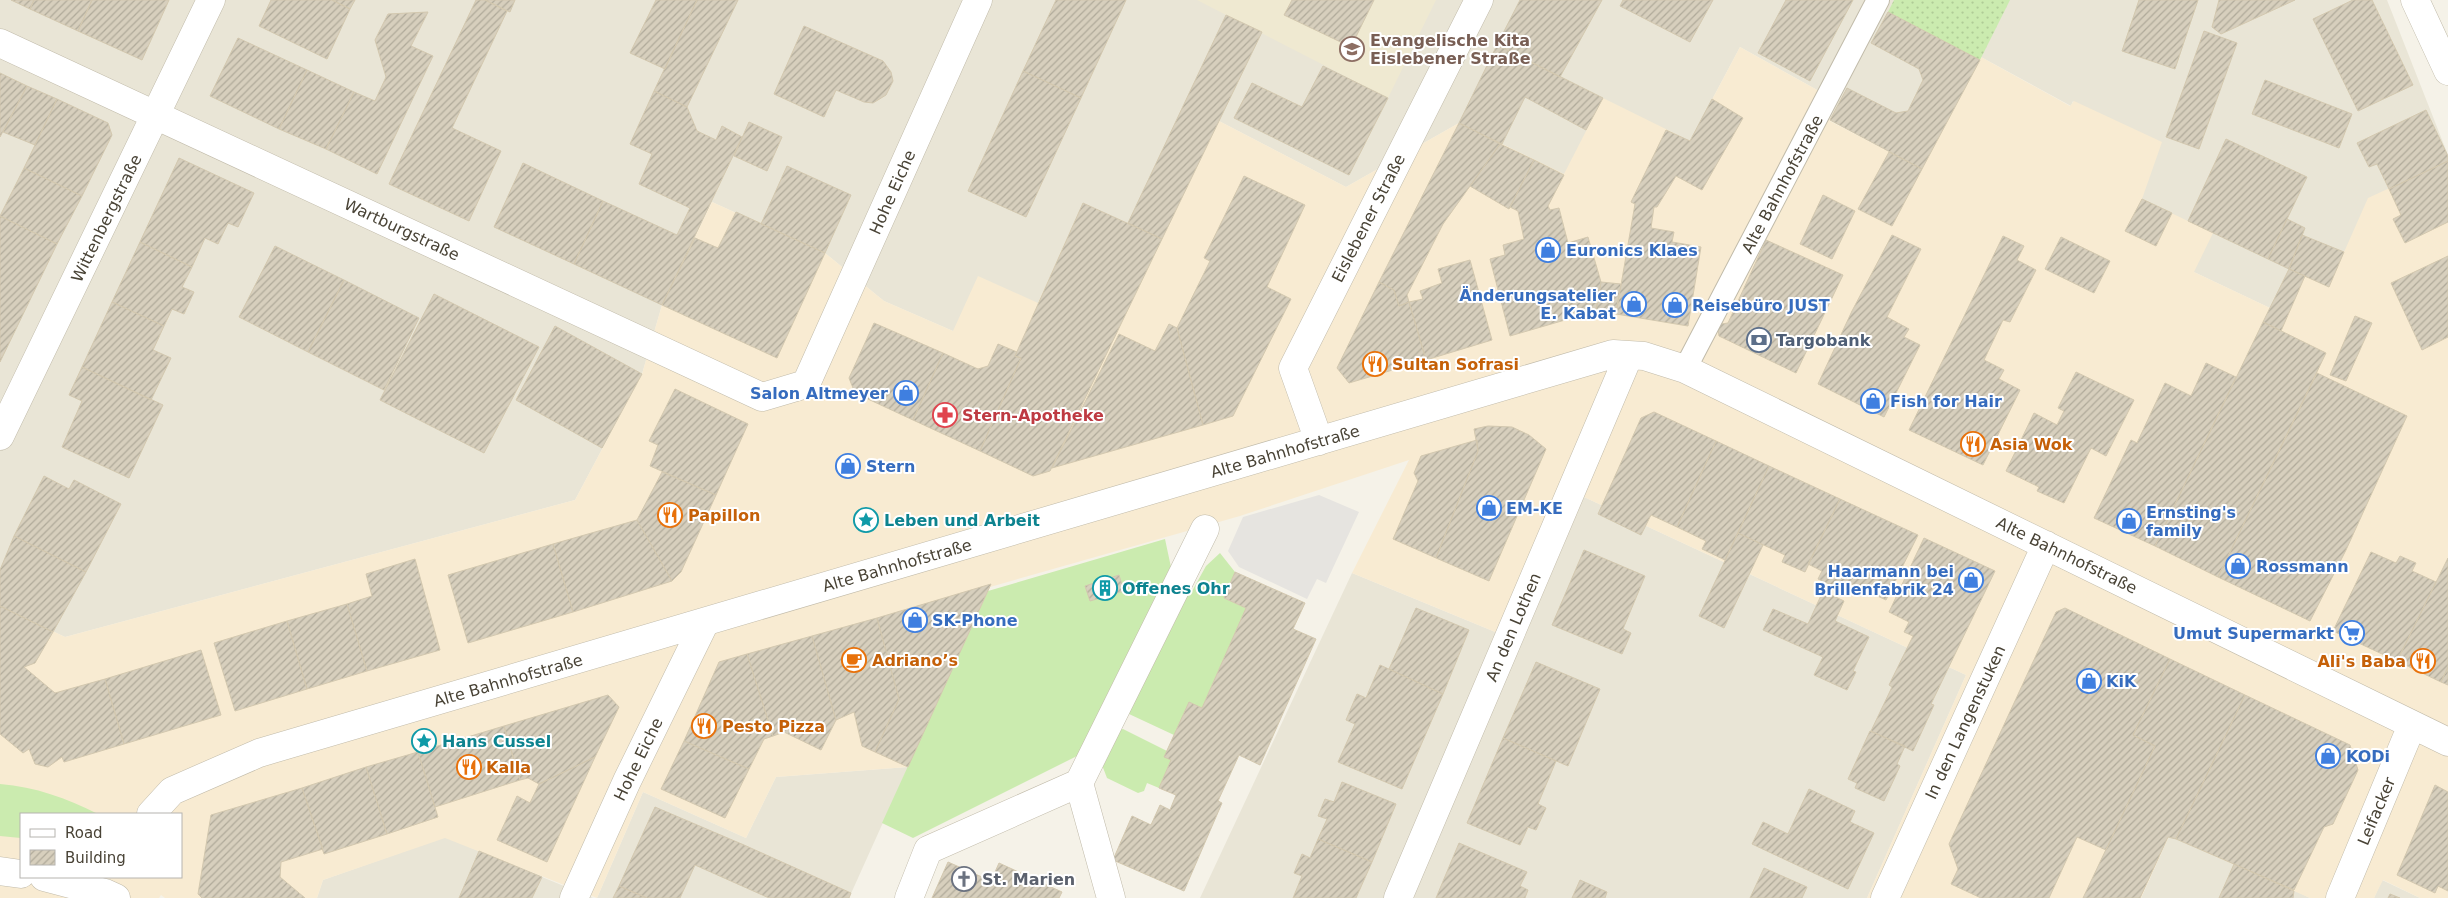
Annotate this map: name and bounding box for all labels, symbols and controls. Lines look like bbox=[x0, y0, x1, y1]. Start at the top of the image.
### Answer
place label: Evangelische Kita Eislebener Straße bbox=[1370, 31, 1531, 68]
school or university icon: Evangelische Kita Eislebener Straße bbox=[1339, 36, 1365, 62]
street label: Alte Bahnhofstraße bbox=[1738, 112, 1827, 257]
street label: Hohe Eiche bbox=[865, 147, 919, 237]
street label: Wittenbergstraße bbox=[67, 151, 146, 285]
street label: Eislebener Straße bbox=[1328, 151, 1409, 286]
street label: Wartburgstraße bbox=[341, 194, 463, 265]
shop icon: Euronics Klaes bbox=[1535, 237, 1561, 263]
place label: Euronics Klaes bbox=[1566, 241, 1698, 260]
place label: Änderungsatelier E. Kabat bbox=[1459, 286, 1616, 323]
shop icon: Änderungsatelier E. Kabat bbox=[1621, 291, 1647, 317]
shop icon: Reisebüro JUST bbox=[1662, 292, 1688, 318]
place label: Reisebüro JUST bbox=[1692, 296, 1830, 315]
bank icon: Targobank bbox=[1746, 327, 1772, 353]
place label: Targobank bbox=[1776, 331, 1871, 350]
restaurant icon: Sultan Sofrasi bbox=[1362, 351, 1388, 377]
place label: Sultan Sofrasi bbox=[1392, 355, 1519, 374]
shop icon: Salon Altmeyer bbox=[893, 380, 919, 406]
place label: Salon Altmeyer bbox=[750, 384, 888, 403]
shop icon: Fish for Hair bbox=[1860, 388, 1886, 414]
place label: Fish for Hair bbox=[1890, 392, 2002, 411]
pharmacy icon: Stern-Apotheke bbox=[932, 402, 958, 428]
place label: Stern-Apotheke bbox=[962, 406, 1104, 425]
street label: Alte Bahnhofstraße bbox=[1208, 421, 1362, 482]
restaurant icon: Asia Wok bbox=[1960, 431, 1986, 457]
place label: Asia Wok bbox=[1990, 435, 2073, 454]
shop icon: Stern bbox=[835, 453, 861, 479]
place label: Stern bbox=[866, 457, 915, 476]
shop icon: EM-KE bbox=[1476, 495, 1502, 521]
place label: EM-KE bbox=[1506, 499, 1563, 518]
restaurant icon: Papillon bbox=[657, 502, 683, 528]
place label: Ernsting's family bbox=[2146, 503, 2236, 540]
place label: Papillon bbox=[688, 506, 760, 525]
place icon: Leben und Arbeit bbox=[853, 507, 879, 533]
shop icon: Ernsting's family bbox=[2116, 508, 2142, 534]
place label: Leben und Arbeit bbox=[884, 511, 1040, 530]
street label: Alte Bahnhofstraße bbox=[1993, 513, 2140, 598]
street label: Alte Bahnhofstraße bbox=[820, 535, 974, 596]
shop icon: Rossmann bbox=[2225, 553, 2251, 579]
place label: Rossmann bbox=[2256, 557, 2349, 576]
place label: Haarmann bei Brillenfabrik 24 bbox=[1814, 562, 1954, 599]
shop icon: Haarmann bei Brillenfabrik 24 bbox=[1958, 567, 1984, 593]
street label: An den Lothen bbox=[1482, 570, 1545, 684]
building icon: Offenes Ohr bbox=[1092, 575, 1118, 601]
place label: Offenes Ohr bbox=[1122, 579, 1230, 598]
shop icon: SK-Phone bbox=[902, 607, 928, 633]
place label: SK-Phone bbox=[932, 611, 1018, 630]
supermarket icon: Umut Supermarkt bbox=[2339, 620, 2365, 646]
place label: Umut Supermarkt bbox=[2173, 624, 2334, 643]
street label: In den Langenstuken bbox=[1921, 642, 2009, 802]
cafe icon: Adrianoʼs bbox=[841, 647, 867, 673]
restaurant icon: Ali's Baba bbox=[2410, 648, 2436, 674]
street label: Alte Bahnhofstraße bbox=[431, 650, 585, 711]
place label: Adrianoʼs bbox=[872, 651, 958, 670]
place label: Ali's Baba bbox=[2317, 652, 2406, 671]
shop icon: KiK bbox=[2076, 668, 2102, 694]
place label: KiK bbox=[2106, 672, 2137, 691]
restaurant icon: Pesto Pizza bbox=[691, 713, 717, 739]
street label: Hohe Eiche bbox=[610, 715, 667, 804]
place label: Pesto Pizza bbox=[722, 717, 825, 736]
place icon: Hans Cussel bbox=[411, 728, 437, 754]
place label: Hans Cussel bbox=[442, 732, 551, 751]
shop icon: KODi bbox=[2315, 743, 2341, 769]
place label: KODi bbox=[2346, 747, 2390, 766]
restaurant icon: Kalla bbox=[456, 754, 482, 780]
place label: Kalla bbox=[486, 758, 531, 777]
street label: Leifacker bbox=[2354, 774, 2399, 848]
legend bbox=[20, 813, 182, 878]
text: Road bbox=[65, 824, 103, 842]
text: Building bbox=[65, 849, 126, 867]
church icon: St. Marien bbox=[951, 866, 977, 892]
place label: St. Marien bbox=[982, 870, 1075, 889]

